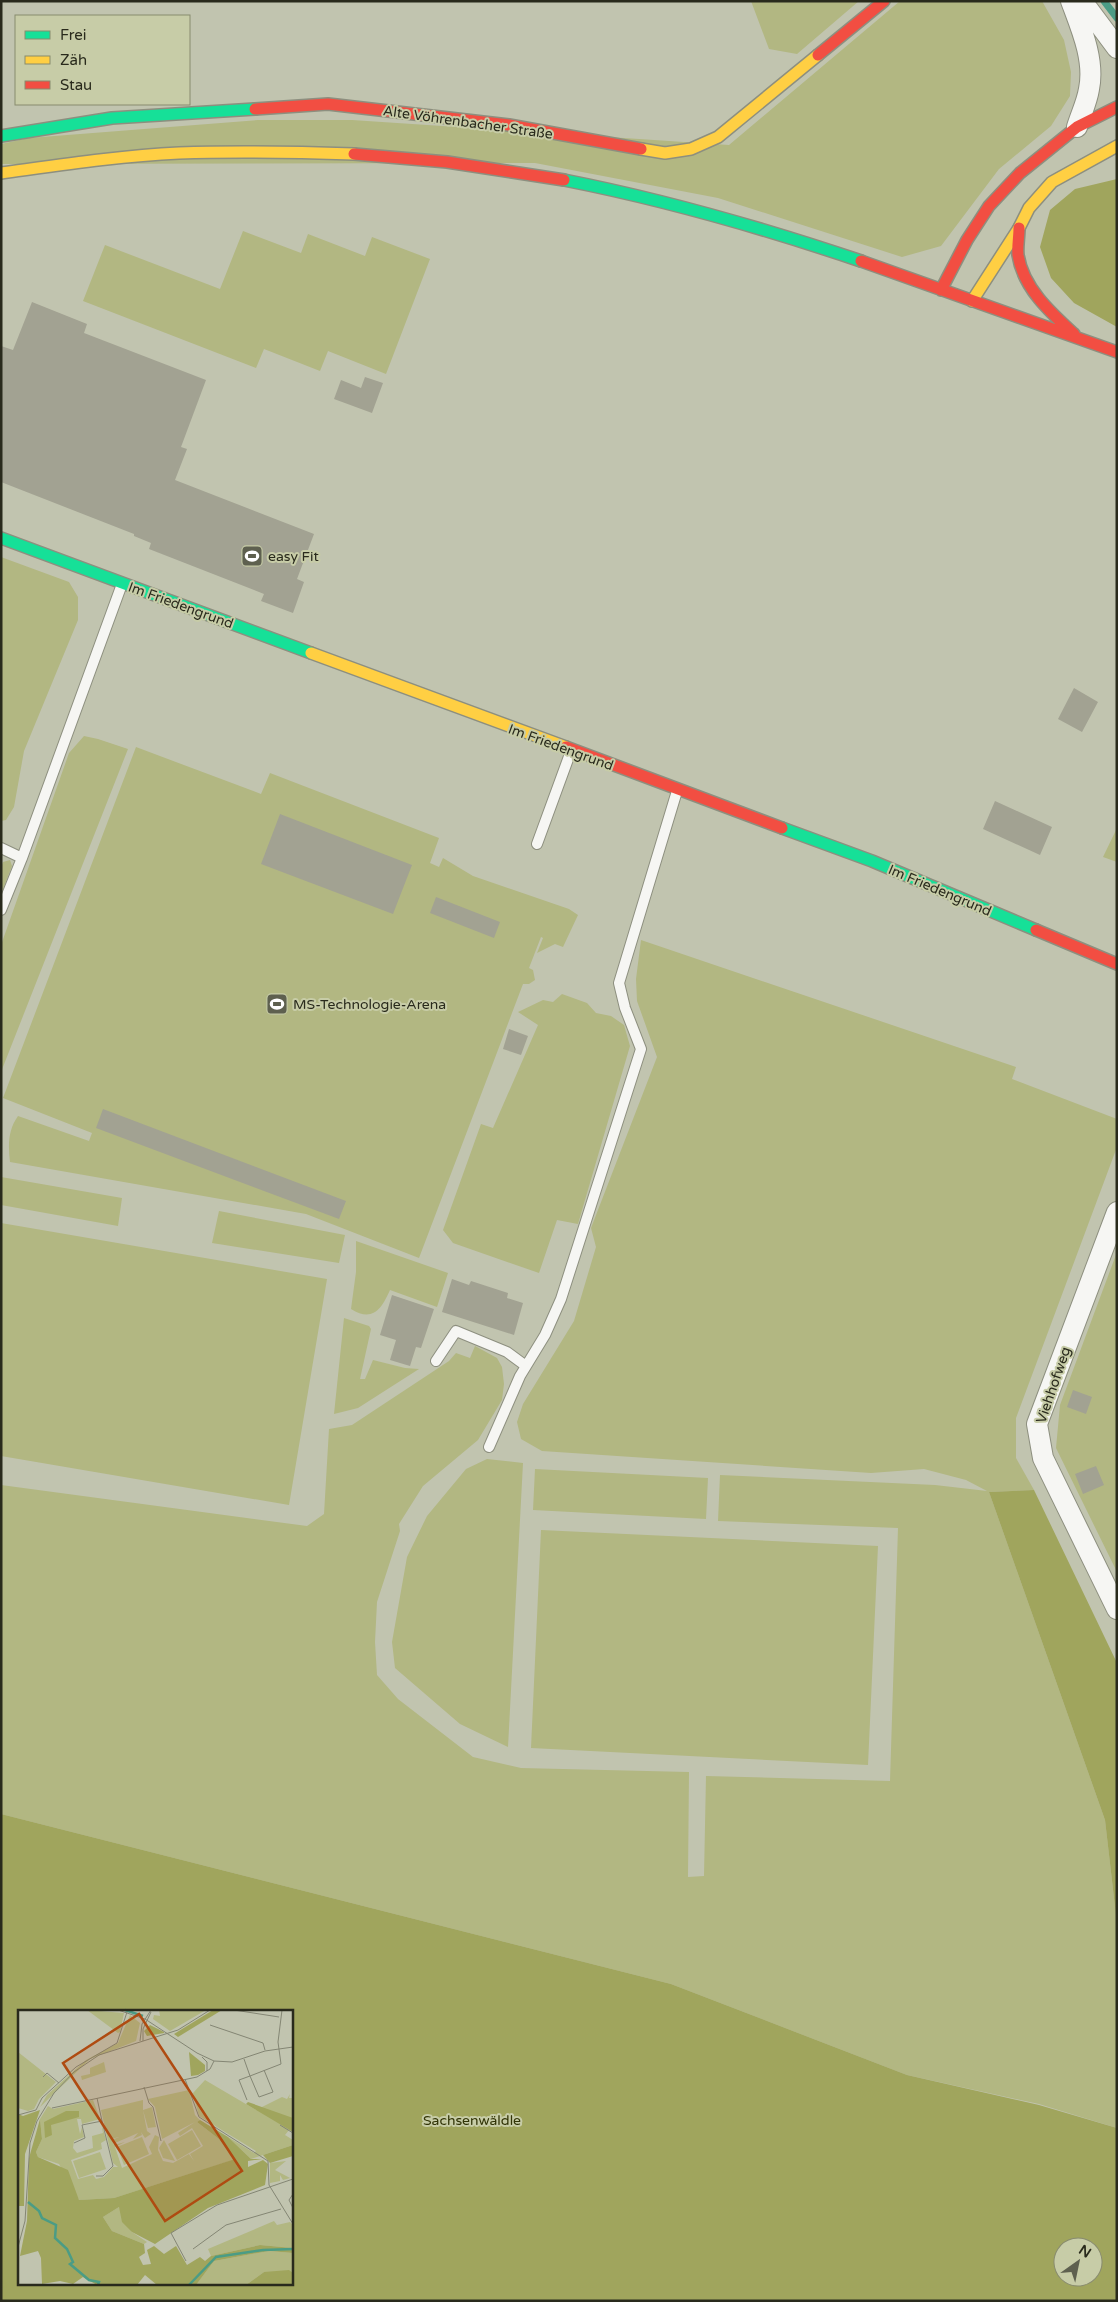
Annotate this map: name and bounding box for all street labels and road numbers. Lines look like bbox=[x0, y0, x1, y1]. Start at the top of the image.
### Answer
street label: Alte Vöhrenbacher Straße bbox=[382, 102, 554, 143]
street label: Im Friedengrund bbox=[126, 579, 236, 632]
street label: Im Friedengrund bbox=[506, 721, 616, 774]
street label: Im Friedengrund bbox=[886, 861, 994, 920]
street label: Viehhofweg bbox=[1032, 1345, 1074, 1426]

